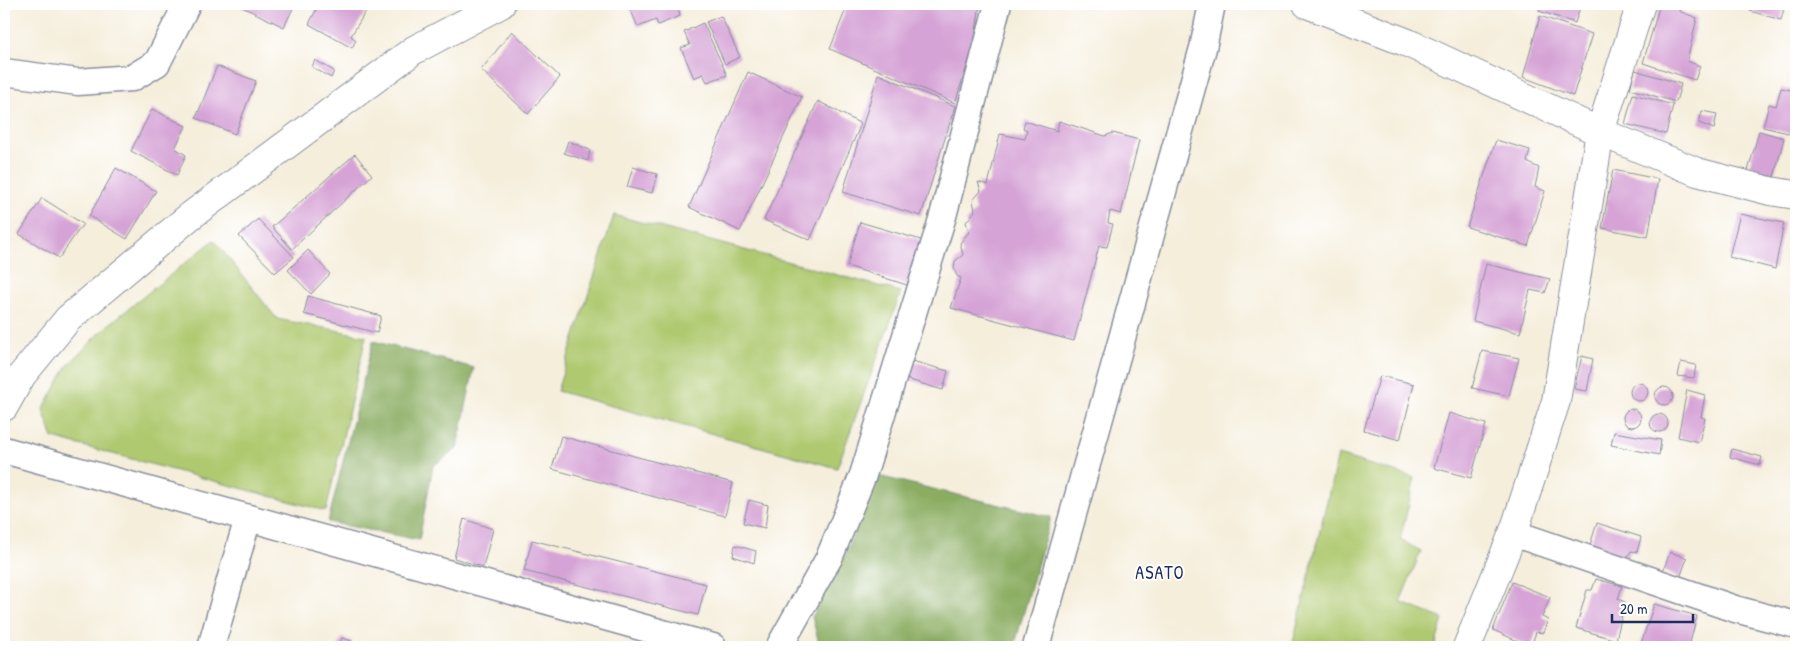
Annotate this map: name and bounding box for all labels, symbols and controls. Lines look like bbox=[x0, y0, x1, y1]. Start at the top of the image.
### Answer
district label: ASATO bbox=[1135, 560, 1185, 585]
scale bar bbox=[1612, 591, 1694, 623]
text: 20 m bbox=[1620, 598, 1647, 619]

